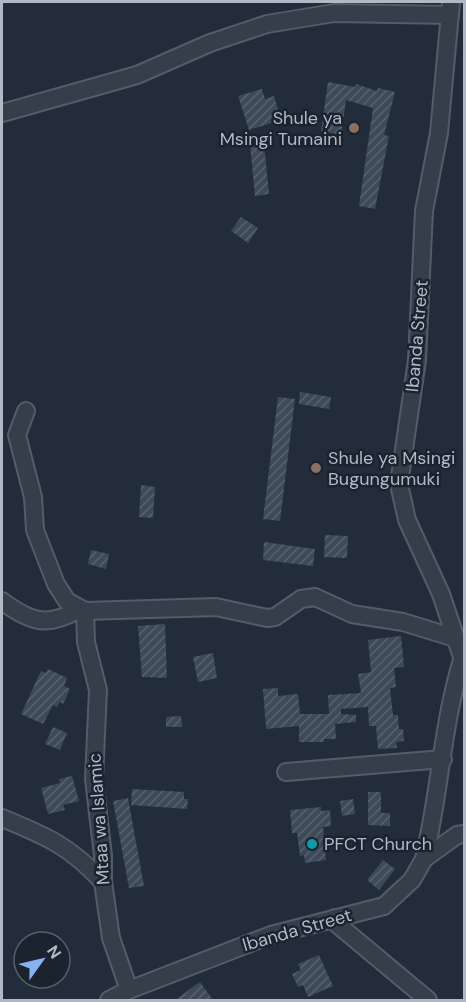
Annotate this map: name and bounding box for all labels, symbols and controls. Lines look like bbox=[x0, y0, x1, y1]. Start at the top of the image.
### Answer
place label: Shule ya Msingi Tumaini bbox=[220, 106, 342, 151]
marker: Shule ya Msingi Tumaini bbox=[347, 121, 361, 135]
street label: Ibanda Street bbox=[400, 279, 434, 393]
place label: Shule ya Msingi Bugungumuki bbox=[328, 446, 455, 491]
marker: Shule ya Msingi Bugungumuki bbox=[309, 461, 323, 475]
street label: Mtaa wa Islamic bbox=[82, 752, 116, 886]
place label: PFCT Church bbox=[324, 832, 432, 856]
marker: PFCT Church bbox=[305, 837, 319, 851]
street label: Ibanda Street bbox=[240, 903, 354, 957]
north arrow bbox=[12, 930, 72, 990]
text: N bbox=[42, 941, 66, 963]

